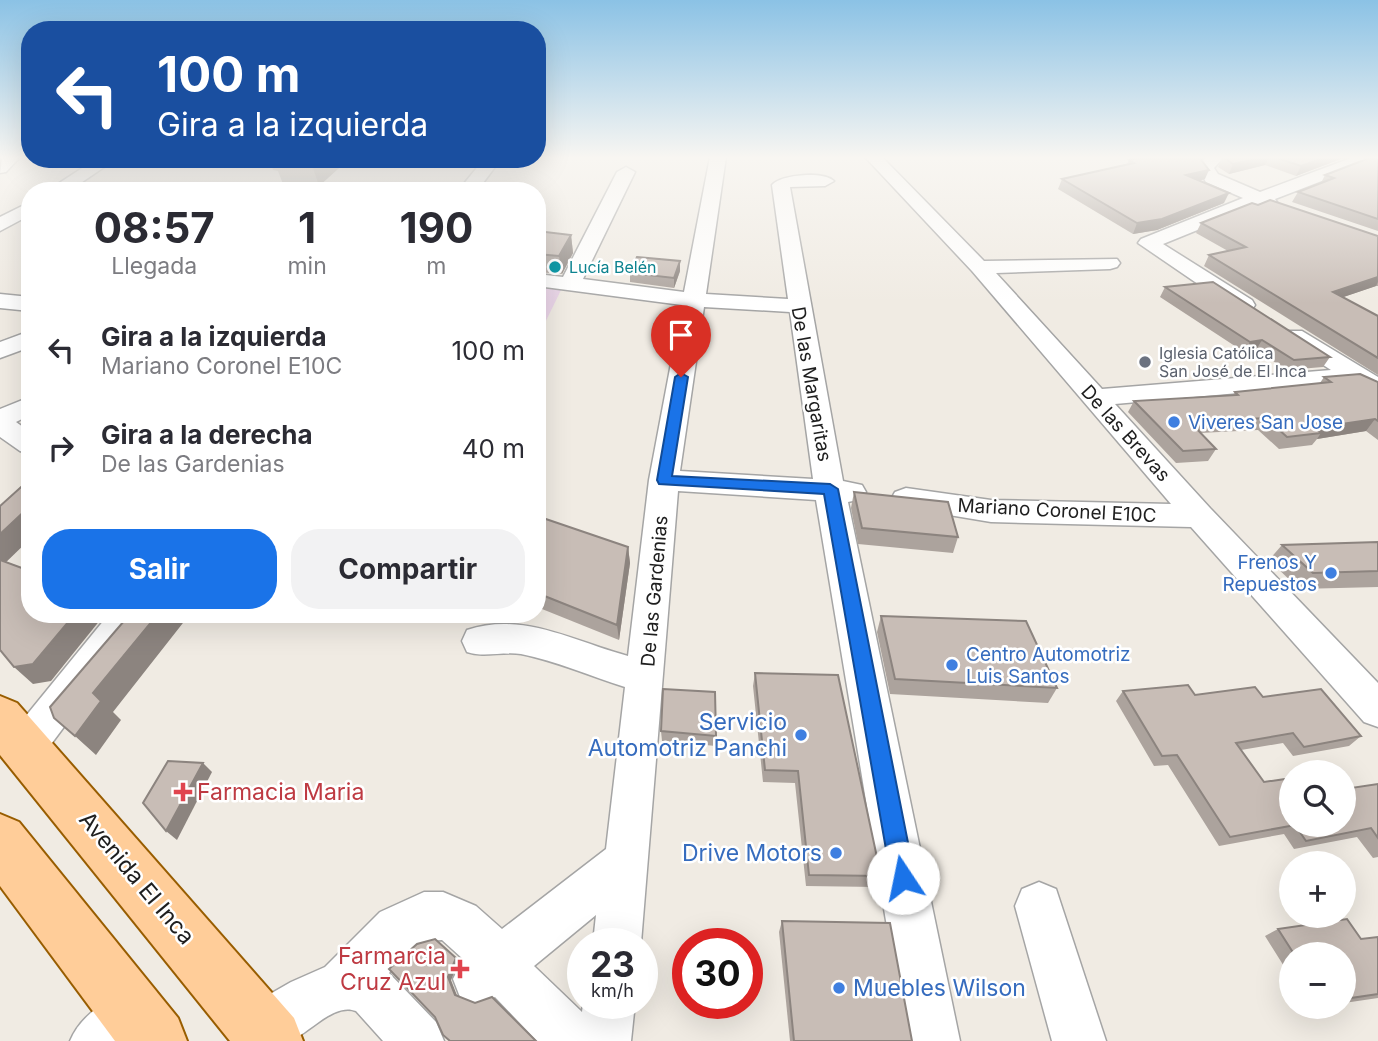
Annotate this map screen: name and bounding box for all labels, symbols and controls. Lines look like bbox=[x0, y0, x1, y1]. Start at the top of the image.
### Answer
text: 100 m bbox=[157, 45, 301, 104]
icon: left bbox=[42, 49, 133, 140]
text: Gira a la izquierda bbox=[157, 105, 428, 144]
text: 08:57 bbox=[94, 202, 215, 253]
text: 1 bbox=[298, 202, 316, 253]
text: 190 bbox=[400, 202, 473, 253]
text: Llegada bbox=[111, 252, 197, 280]
text: min bbox=[287, 252, 327, 280]
text: m bbox=[426, 252, 446, 280]
place label: Lucía Belén bbox=[569, 257, 656, 277]
marker: Lucía Belén bbox=[547, 259, 563, 275]
pin bbox=[651, 305, 711, 377]
street label: De las Margaritas bbox=[787, 305, 836, 463]
icon: arrive bbox=[662, 316, 700, 354]
text: Gira a la izquierda bbox=[101, 321, 327, 352]
icon: left bbox=[42, 331, 80, 369]
text: 100 m bbox=[452, 335, 525, 366]
place label: Iglesia Católica San José de El Inca bbox=[1159, 343, 1307, 381]
text: Mariano Coronel E10C bbox=[101, 352, 342, 380]
marker: Iglesia Católica San José de El Inca bbox=[1137, 354, 1153, 370]
street label: De las Brevas bbox=[1076, 380, 1175, 486]
place label: Viveres San Jose bbox=[1188, 411, 1343, 434]
marker: Viveres San Jose bbox=[1166, 414, 1182, 430]
text: Gira a la derecha bbox=[101, 419, 313, 450]
icon: right bbox=[42, 429, 80, 467]
text: 40 m bbox=[462, 433, 525, 464]
text: De las Gardenias bbox=[101, 450, 285, 478]
street label: Mariano Coronel E10C bbox=[957, 494, 1157, 527]
street label: De las Gardenias bbox=[636, 514, 673, 668]
button: Salir bbox=[42, 529, 277, 609]
button: Compartir bbox=[291, 529, 525, 609]
place label: Frenos Y Repuestos bbox=[1223, 551, 1317, 596]
marker: Frenos Y Repuestos bbox=[1323, 565, 1339, 581]
place label: Centro Automotriz Luis Santos bbox=[966, 643, 1131, 688]
marker: Centro Automotriz Luis Santos bbox=[944, 657, 960, 673]
place label: Servicio Automotriz Panchi bbox=[588, 708, 787, 762]
marker: Servicio Automotriz Panchi bbox=[793, 727, 809, 743]
map controls bbox=[1279, 760, 1356, 1019]
button: search bbox=[1279, 760, 1356, 837]
place label: Farmacia Maria bbox=[197, 778, 364, 806]
marker: Farmacia Maria bbox=[175, 784, 191, 800]
street label: Avenida El Inca bbox=[73, 806, 201, 950]
place label: Drive Motors bbox=[682, 839, 822, 867]
position arrow bbox=[866, 841, 940, 915]
marker: Drive Motors bbox=[828, 845, 844, 861]
button: + bbox=[1279, 851, 1356, 928]
speed limit sign: 30 bbox=[672, 928, 763, 1019]
place label: Farmarcia Cruz Azul bbox=[338, 942, 446, 996]
button: − bbox=[1279, 942, 1356, 1019]
text: 23 bbox=[590, 943, 635, 985]
marker: Farmarcia Cruz Azul bbox=[452, 961, 468, 977]
place label: Muebles Wilson bbox=[853, 974, 1026, 1002]
text: km/h bbox=[591, 980, 634, 1001]
marker: Muebles Wilson bbox=[831, 980, 847, 996]

